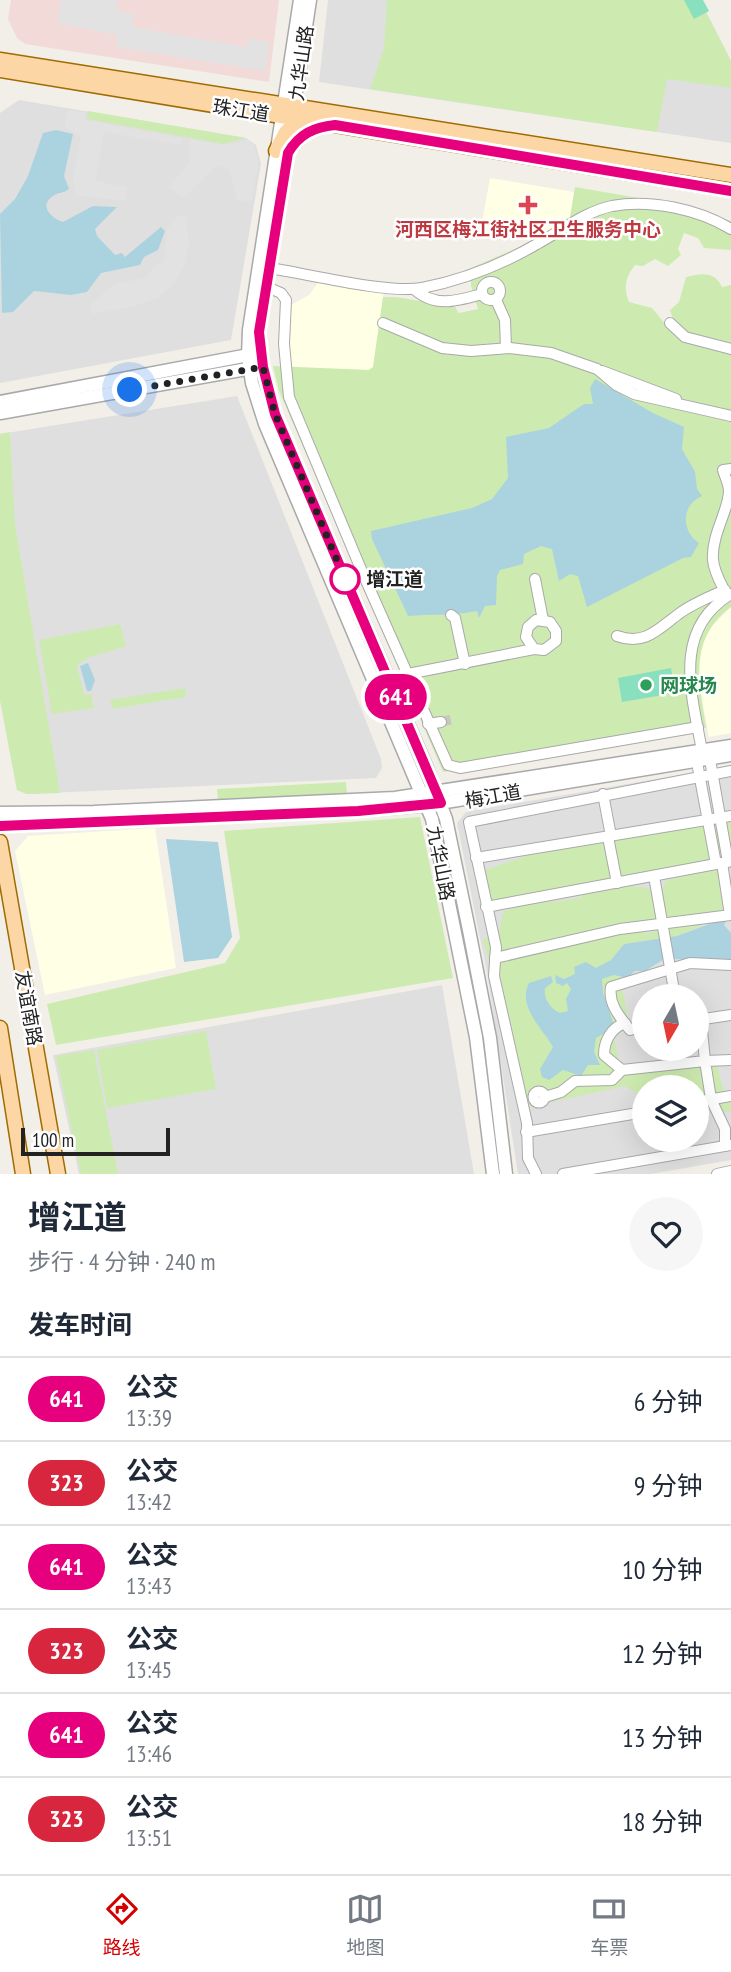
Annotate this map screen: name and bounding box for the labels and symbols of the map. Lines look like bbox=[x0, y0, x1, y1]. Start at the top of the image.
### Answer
street label: 九华山路 bbox=[284, 24, 318, 102]
street label: 珠江道 bbox=[211, 94, 271, 126]
marker: 河西区梅江街社区卫生服务中心 bbox=[518, 195, 538, 215]
place label: 河西区梅江街社区卫生服务中心 bbox=[395, 217, 661, 241]
your location bbox=[112, 372, 147, 407]
marker: 增江道 bbox=[330, 564, 360, 594]
place label: 增江道 bbox=[366, 567, 423, 591]
place label: 网球场 bbox=[660, 673, 717, 697]
line badge: 641 bbox=[356, 674, 436, 720]
marker: 网球场 bbox=[638, 677, 654, 693]
street label: 梅江道 bbox=[463, 779, 523, 813]
street label: 九华山路 bbox=[422, 823, 460, 903]
street label: 友谊南路 bbox=[11, 968, 47, 1048]
north arrow bbox=[632, 984, 709, 1060]
scale bar bbox=[21, 1125, 170, 1157]

